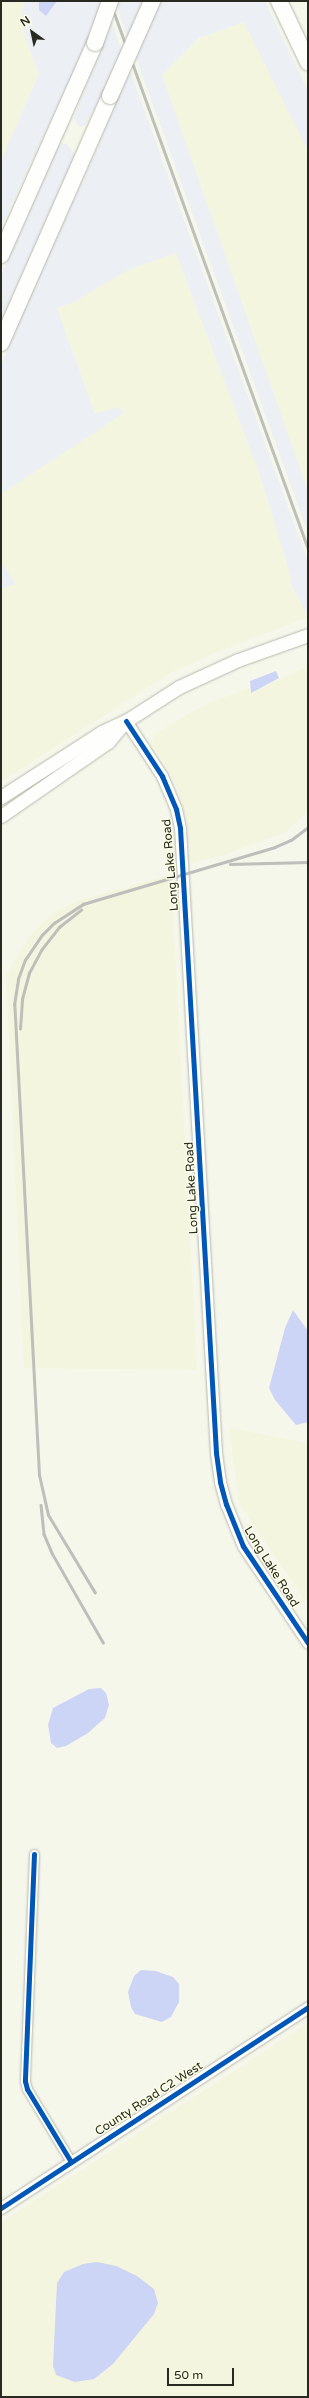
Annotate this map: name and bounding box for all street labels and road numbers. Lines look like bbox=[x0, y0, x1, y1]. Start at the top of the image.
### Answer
street label: Long Lake Road bbox=[160, 818, 182, 912]
street label: Long Lake Road bbox=[182, 1142, 202, 1234]
street label: Long Lake Road bbox=[240, 1524, 302, 1610]
street label: County Road C2 West bbox=[93, 2059, 205, 2139]

